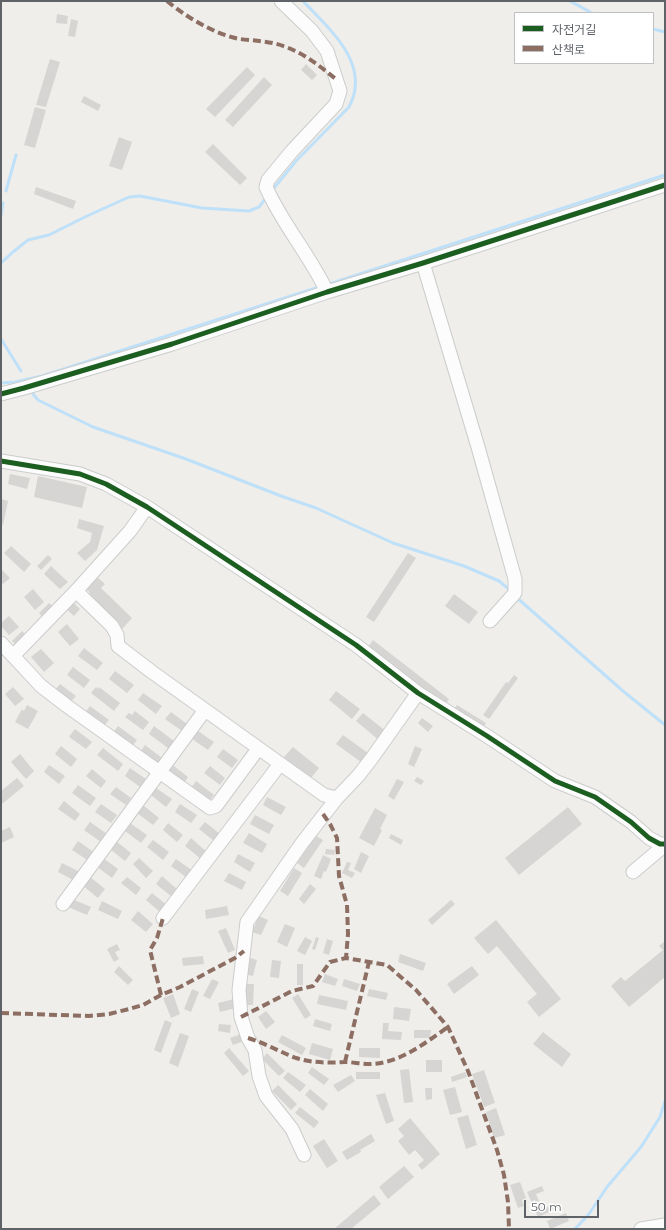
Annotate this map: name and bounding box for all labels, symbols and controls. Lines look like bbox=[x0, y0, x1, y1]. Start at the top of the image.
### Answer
legend bbox=[514, 12, 654, 64]
text: 자전거길 bbox=[552, 22, 596, 37]
text: 산책로 bbox=[552, 42, 585, 57]
scale bar bbox=[526, 1192, 601, 1218]
text: 50 m bbox=[531, 1199, 562, 1214]

